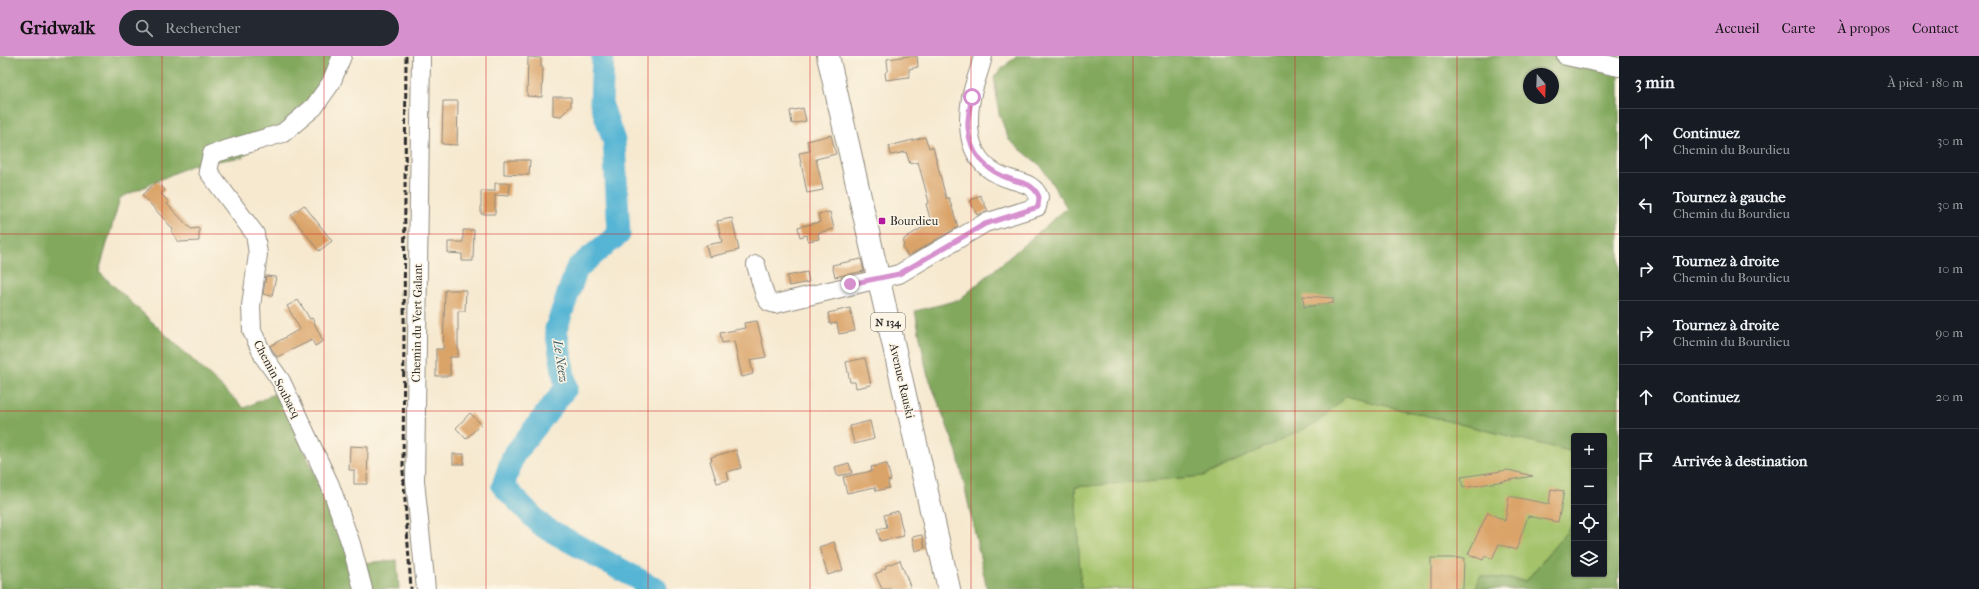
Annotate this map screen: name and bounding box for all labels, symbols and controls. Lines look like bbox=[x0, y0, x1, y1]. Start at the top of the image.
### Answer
search box bbox=[119, 10, 399, 46]
text: Gridwalk bbox=[20, 17, 95, 39]
icon: search bbox=[133, 17, 155, 39]
text: Rechercher bbox=[165, 19, 240, 37]
text: Accueil bbox=[1715, 20, 1760, 37]
text: Carte bbox=[1782, 20, 1815, 37]
text: À propos bbox=[1837, 20, 1890, 37]
text: Contact bbox=[1912, 20, 1959, 37]
north arrow bbox=[1523, 68, 1559, 104]
text: 3 min bbox=[1635, 72, 1675, 92]
text: À pied · 180 m bbox=[1887, 75, 1963, 90]
route start bbox=[963, 88, 981, 106]
text: Continuez bbox=[1673, 124, 1740, 142]
icon: ahead bbox=[1635, 130, 1657, 152]
text: 30 m bbox=[1937, 133, 1963, 148]
text: Chemin du Bourdieu bbox=[1673, 142, 1790, 157]
text: Tournez à gauche bbox=[1673, 188, 1786, 206]
icon: left bbox=[1635, 194, 1657, 216]
text: 30 m bbox=[1937, 197, 1963, 212]
text: Chemin du Bourdieu bbox=[1673, 206, 1790, 221]
place label: Bourdieu bbox=[890, 214, 938, 228]
marker: Bourdieu bbox=[877, 216, 887, 226]
text: Tournez à droite bbox=[1673, 252, 1779, 270]
icon: right bbox=[1635, 258, 1657, 280]
text: 10 m bbox=[1938, 261, 1963, 276]
street label: Chemin du Vert Galant bbox=[409, 263, 425, 383]
text: Chemin du Bourdieu bbox=[1673, 270, 1790, 285]
route end bbox=[841, 275, 859, 293]
road number: N 134 bbox=[871, 313, 905, 331]
text: Tournez à droite bbox=[1673, 316, 1779, 334]
icon: right bbox=[1635, 322, 1657, 344]
text: 90 m bbox=[1935, 325, 1963, 340]
text: Chemin du Bourdieu bbox=[1673, 334, 1790, 349]
street label: Chemin Soubacq bbox=[251, 338, 304, 421]
water label: Le Neez bbox=[550, 338, 572, 383]
street label: Avenue Rauski bbox=[886, 341, 918, 420]
icon: ahead bbox=[1635, 386, 1657, 408]
text: Continuez bbox=[1673, 388, 1740, 406]
text: 20 m bbox=[1936, 389, 1963, 404]
map controls bbox=[1571, 433, 1607, 577]
button: + bbox=[1571, 433, 1607, 469]
icon: arrive bbox=[1635, 450, 1657, 472]
text: Arrivée à destination bbox=[1673, 452, 1808, 470]
button: − bbox=[1571, 469, 1607, 505]
button: locate bbox=[1571, 505, 1607, 541]
button: layers bbox=[1571, 541, 1607, 577]

